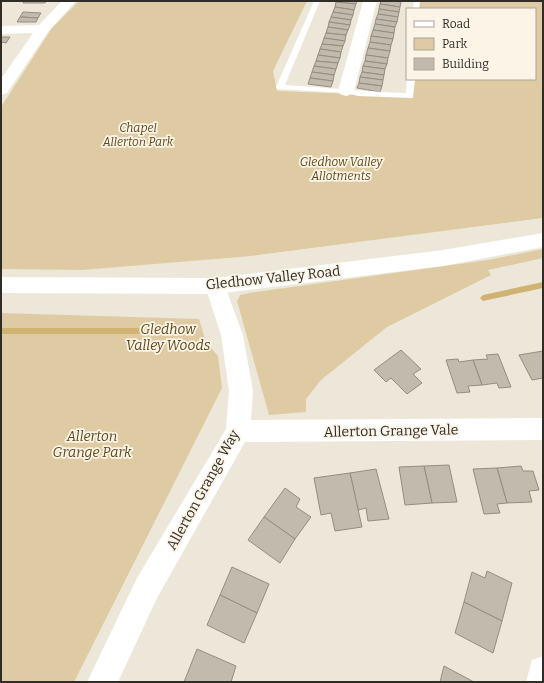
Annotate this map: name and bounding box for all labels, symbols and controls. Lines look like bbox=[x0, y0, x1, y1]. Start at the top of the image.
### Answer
legend bbox=[406, 8, 536, 80]
text: Road bbox=[442, 17, 470, 31]
text: Park bbox=[442, 37, 468, 51]
text: Building bbox=[442, 57, 489, 71]
park label: Chapel Allerton Park bbox=[102, 121, 174, 149]
park label: Gledhow Valley Allotments bbox=[300, 155, 383, 183]
street label: Gledhow Valley Road bbox=[205, 262, 341, 294]
park label: Gledhow Valley Woods bbox=[126, 321, 211, 354]
street label: Allerton Grange Vale bbox=[323, 421, 459, 441]
street label: Allerton Grange Way bbox=[163, 426, 243, 553]
park label: Allerton Grange Park bbox=[52, 428, 132, 461]

